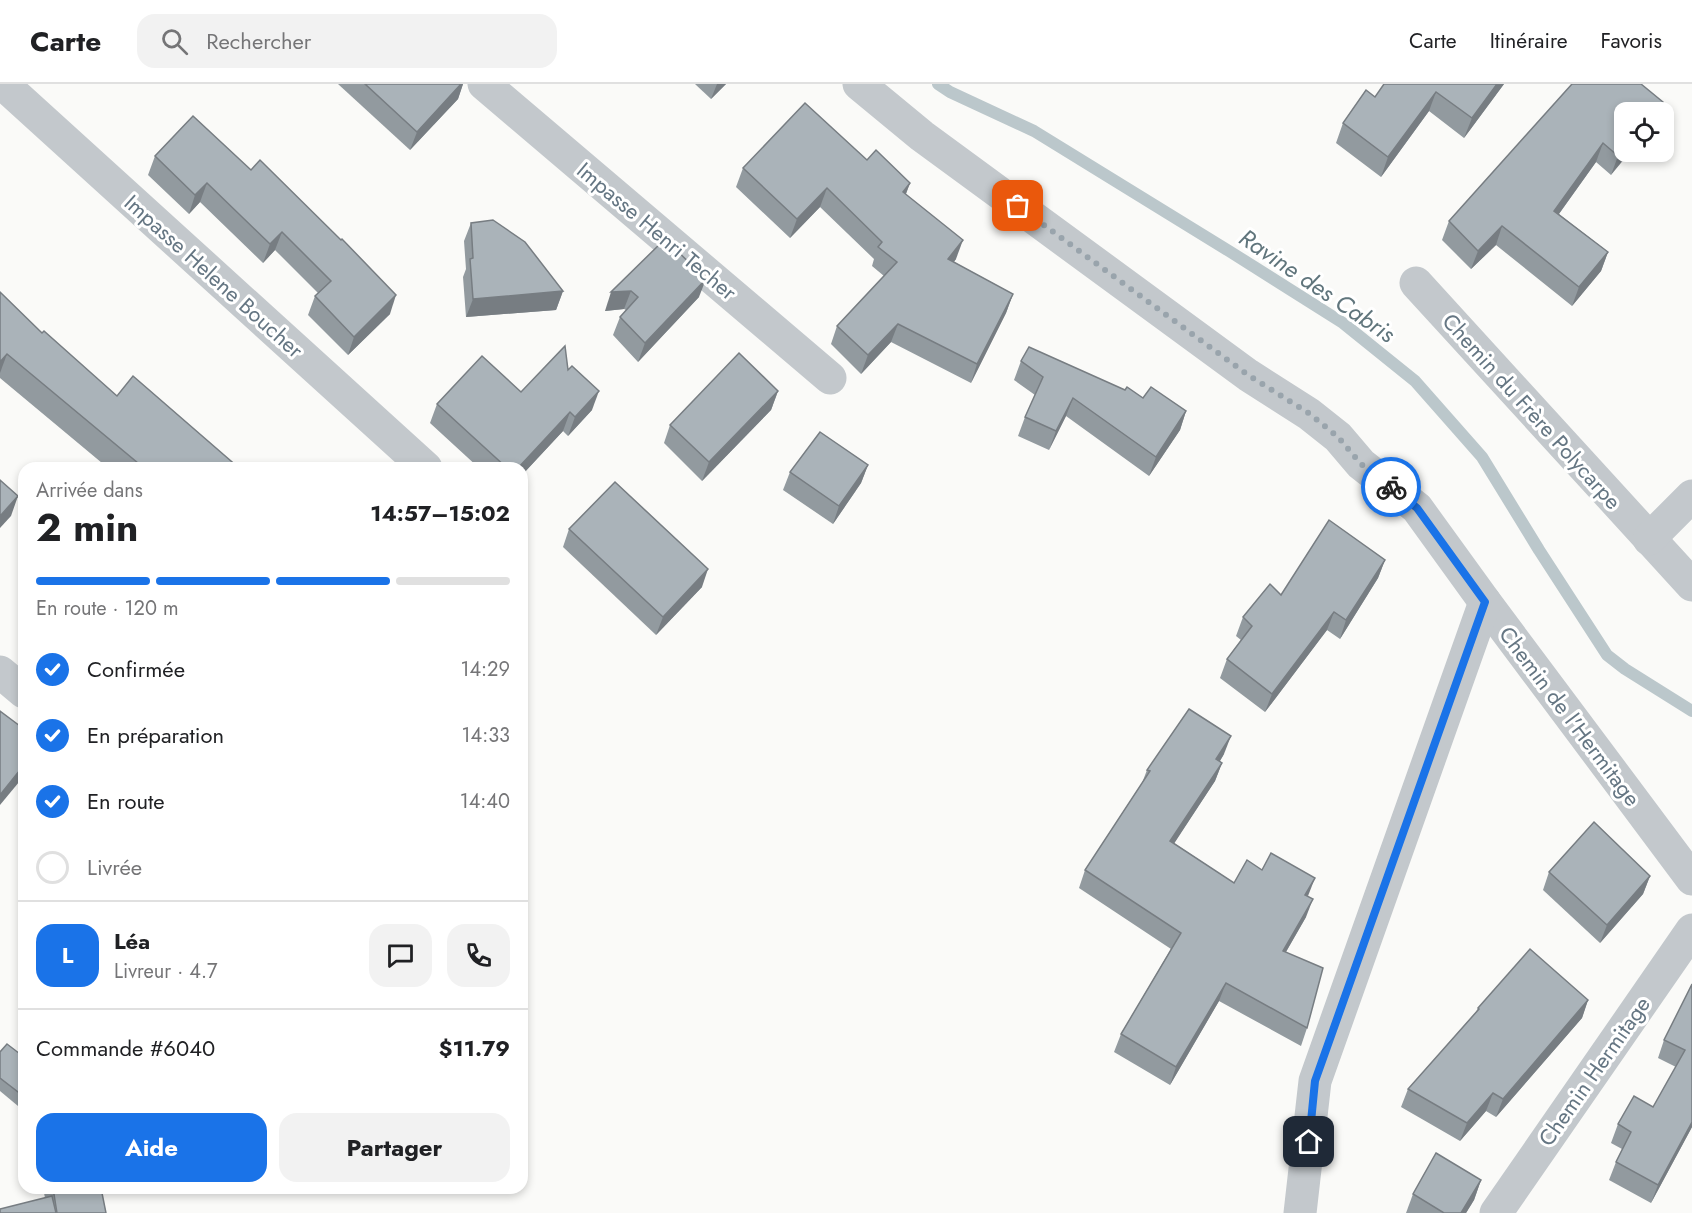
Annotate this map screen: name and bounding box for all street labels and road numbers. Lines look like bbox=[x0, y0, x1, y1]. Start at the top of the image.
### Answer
street label: Impasse Henri Techer bbox=[570, 154, 744, 308]
street label: Impasse Helene Boucher bbox=[117, 187, 311, 365]
street label: Chemin du Frère Polycarpe bbox=[1435, 306, 1629, 516]
street label: Chemin de l'Hermitage bbox=[1492, 619, 1648, 813]
street label: Chemin Hermitage bbox=[1530, 990, 1658, 1152]

